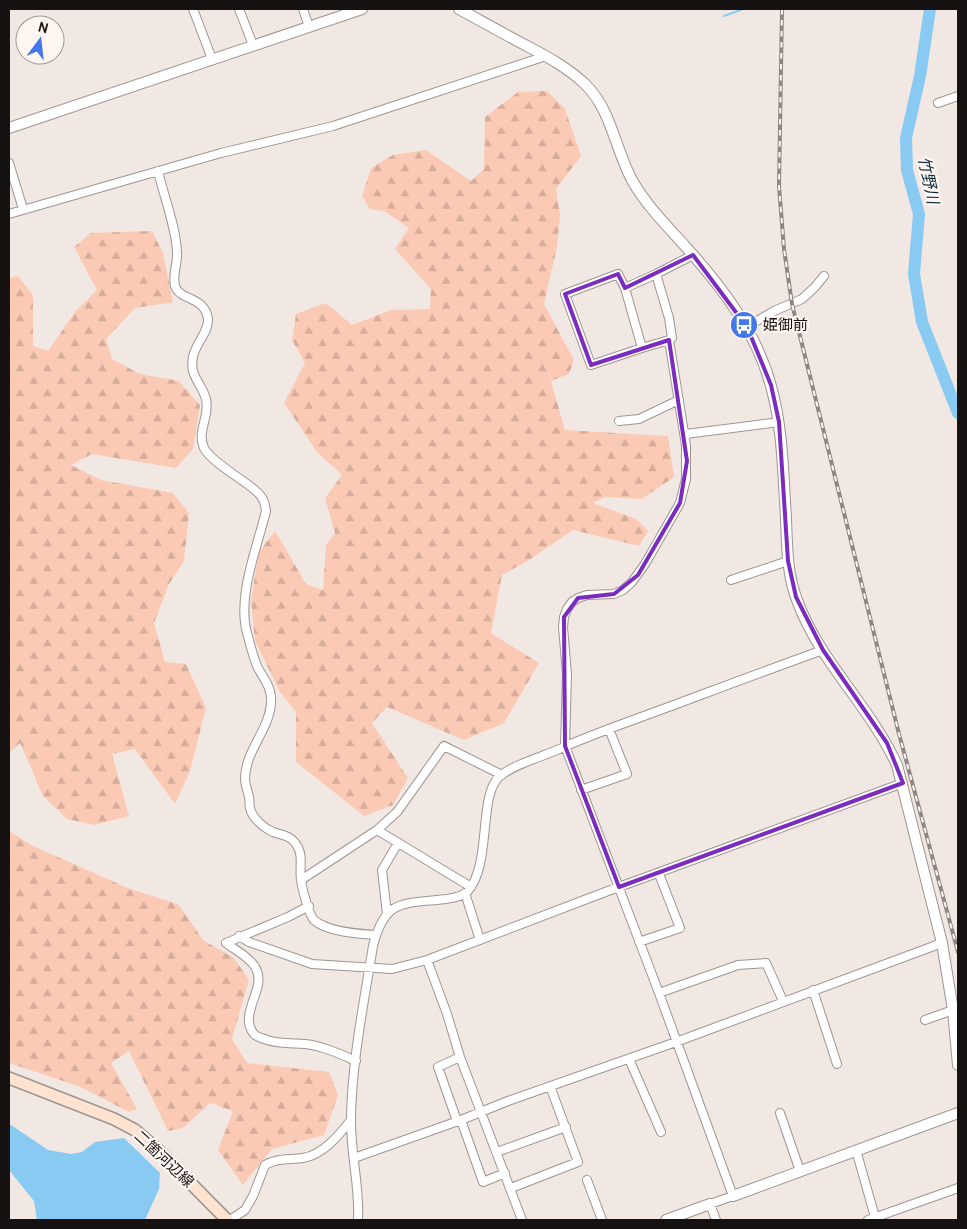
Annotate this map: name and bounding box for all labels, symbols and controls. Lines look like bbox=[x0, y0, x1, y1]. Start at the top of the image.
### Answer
north arrow bbox=[15, 15, 65, 65]
text: N bbox=[36, 17, 50, 37]
water label: 竹野川 bbox=[914, 155, 943, 208]
bus stop icon: 姫御前 bbox=[729, 310, 759, 340]
place label: 姫御前 bbox=[763, 316, 808, 334]
street label: 二箇河辺線 bbox=[130, 1127, 198, 1191]

